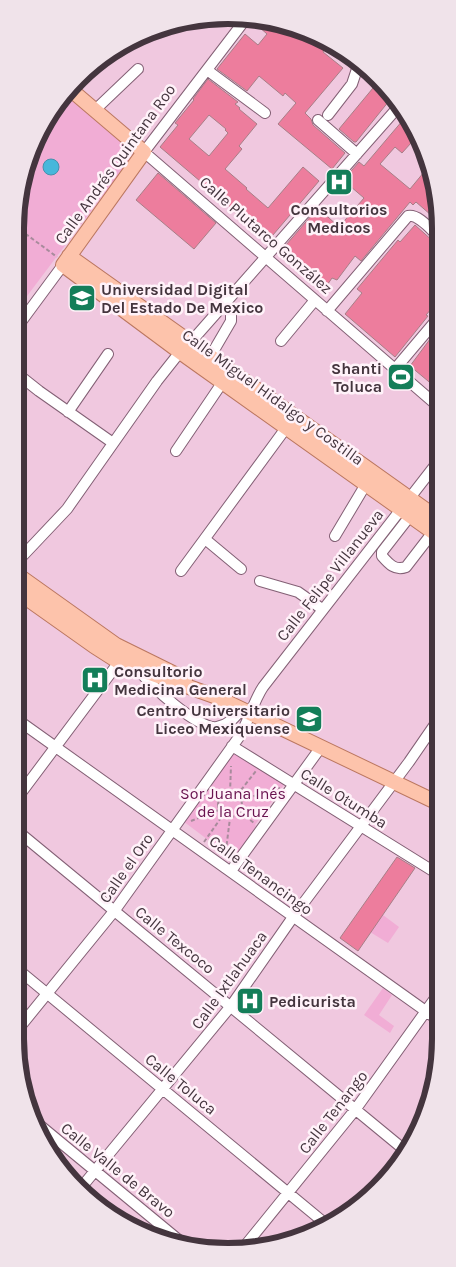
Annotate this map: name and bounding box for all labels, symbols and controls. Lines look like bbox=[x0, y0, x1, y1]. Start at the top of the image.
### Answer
street label: Calle Andrés Quintana Roo bbox=[51, 80, 179, 248]
hospital icon: Consultorios Medicos bbox=[324, 167, 354, 197]
street label: Calle Plutarco González bbox=[196, 172, 336, 298]
place label: Consultorios Medicos bbox=[291, 200, 387, 237]
place label: Universidad Digital Del Estado De Mexico bbox=[101, 280, 263, 317]
school or university icon: Universidad Digital Del Estado De Mexico bbox=[67, 283, 97, 313]
street label: Calle Miguel Hidalgo y Costilla bbox=[179, 325, 367, 469]
place label: Shanti Toluca bbox=[331, 359, 382, 396]
sports icon: Shanti Toluca bbox=[386, 362, 416, 392]
street label: Calle Felipe Villanueva bbox=[273, 505, 387, 645]
place label: Consultorio Medicina General bbox=[114, 662, 247, 699]
hospital icon: Consultorio Medicina General bbox=[80, 665, 110, 695]
place label: Centro Universitario Liceo Mexiquense bbox=[136, 701, 290, 738]
school or university icon: Centro Universitario Liceo Mexiquense bbox=[294, 704, 324, 734]
street label: Calle Otumba bbox=[297, 764, 391, 832]
park label: Sor Juana Inés de la Cruz bbox=[180, 784, 286, 821]
street label: Calle el Oro bbox=[95, 829, 157, 907]
street label: Calle Tenancingo bbox=[206, 831, 316, 919]
street label: Calle Texcoco bbox=[131, 902, 219, 978]
street label: Calle Ixtlahuaca bbox=[187, 927, 271, 1033]
hospital icon: Pedicurista bbox=[235, 986, 265, 1016]
place label: Pedicurista bbox=[269, 992, 356, 1011]
street label: Calle Toluca bbox=[141, 1049, 221, 1119]
street label: Calle Tenango bbox=[295, 1067, 371, 1157]
street label: Calle Valle de Bravo bbox=[57, 1118, 179, 1222]

